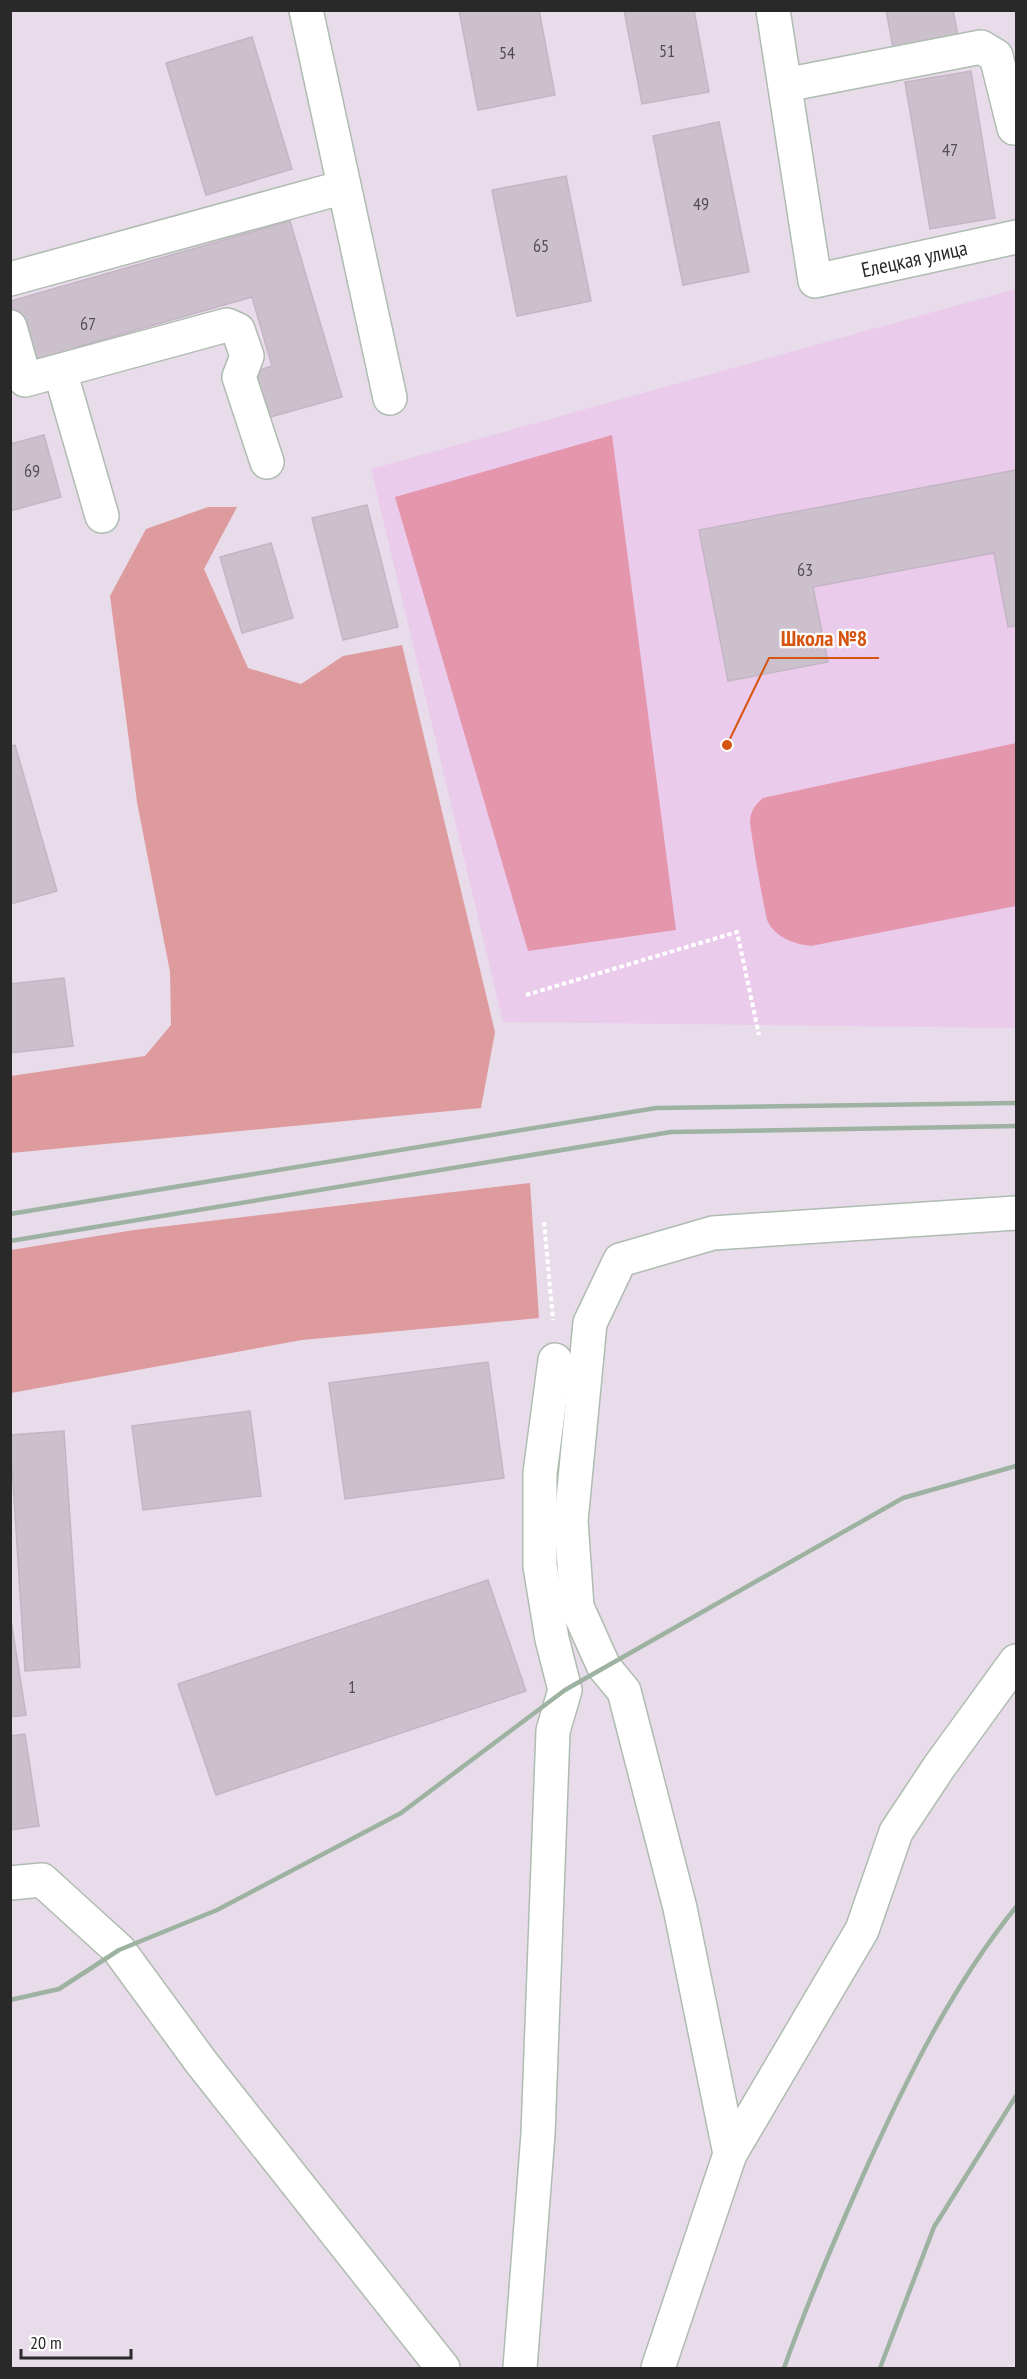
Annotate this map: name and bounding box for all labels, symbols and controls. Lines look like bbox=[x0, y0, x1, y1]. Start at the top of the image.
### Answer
house number: 51 bbox=[659, 39, 675, 62]
house number: 54 bbox=[499, 41, 515, 64]
house number: 47 bbox=[942, 138, 958, 161]
house number: 49 bbox=[693, 192, 709, 215]
house number: 65 bbox=[533, 234, 549, 257]
street label: Елецкая улица bbox=[859, 234, 970, 283]
house number: 67 bbox=[80, 312, 96, 335]
house number: 69 bbox=[24, 459, 40, 482]
house number: 63 bbox=[797, 558, 813, 581]
callout: Школа №8 bbox=[769, 618, 879, 658]
text: Школа №8 bbox=[781, 624, 867, 652]
house number: 1 bbox=[348, 1675, 356, 1698]
scale bar bbox=[21, 2322, 130, 2360]
text: 20 m bbox=[30, 2331, 62, 2354]

